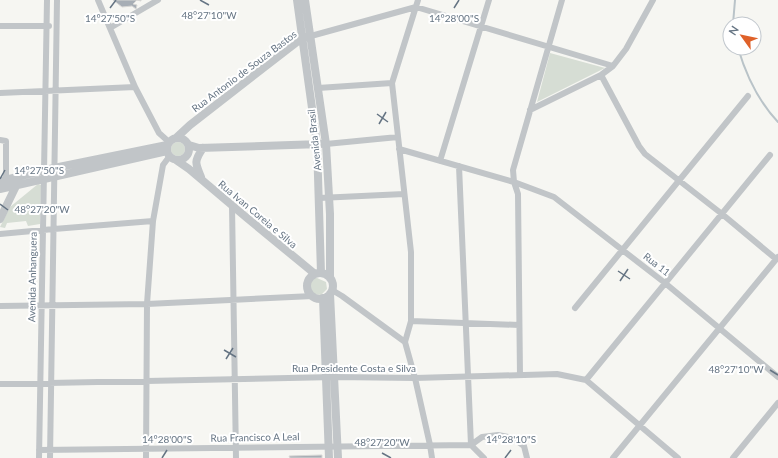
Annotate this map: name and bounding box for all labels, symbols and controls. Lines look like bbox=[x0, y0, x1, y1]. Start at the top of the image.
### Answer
text: 48°27'10"W bbox=[181, 9, 237, 21]
text: 14°27'50"S bbox=[85, 12, 135, 24]
text: 14°28'00"S bbox=[429, 12, 479, 24]
north arrow bbox=[722, 16, 762, 56]
text: N bbox=[725, 23, 741, 37]
street label: Rua Antonio de Souza Bastos bbox=[189, 28, 299, 114]
street label: Avenida Brasil bbox=[305, 109, 323, 171]
text: 14°27'50"S bbox=[14, 164, 64, 176]
street label: Rua Ivan Coreia e Silva bbox=[216, 178, 300, 250]
text: 48°27'20"W bbox=[14, 203, 70, 215]
street label: Avenida Anhanguera bbox=[25, 232, 39, 322]
street label: Rua 11 bbox=[641, 250, 673, 278]
street label: Rua Presidente Costa e Silva bbox=[292, 362, 416, 374]
text: 48°27'10"W bbox=[708, 363, 764, 375]
street label: Rua Francisco A Leal bbox=[210, 430, 300, 444]
text: 14°28'00"S bbox=[142, 433, 192, 445]
text: 14°28'10"S bbox=[486, 433, 536, 445]
text: 48°27'20"W bbox=[354, 436, 410, 448]

